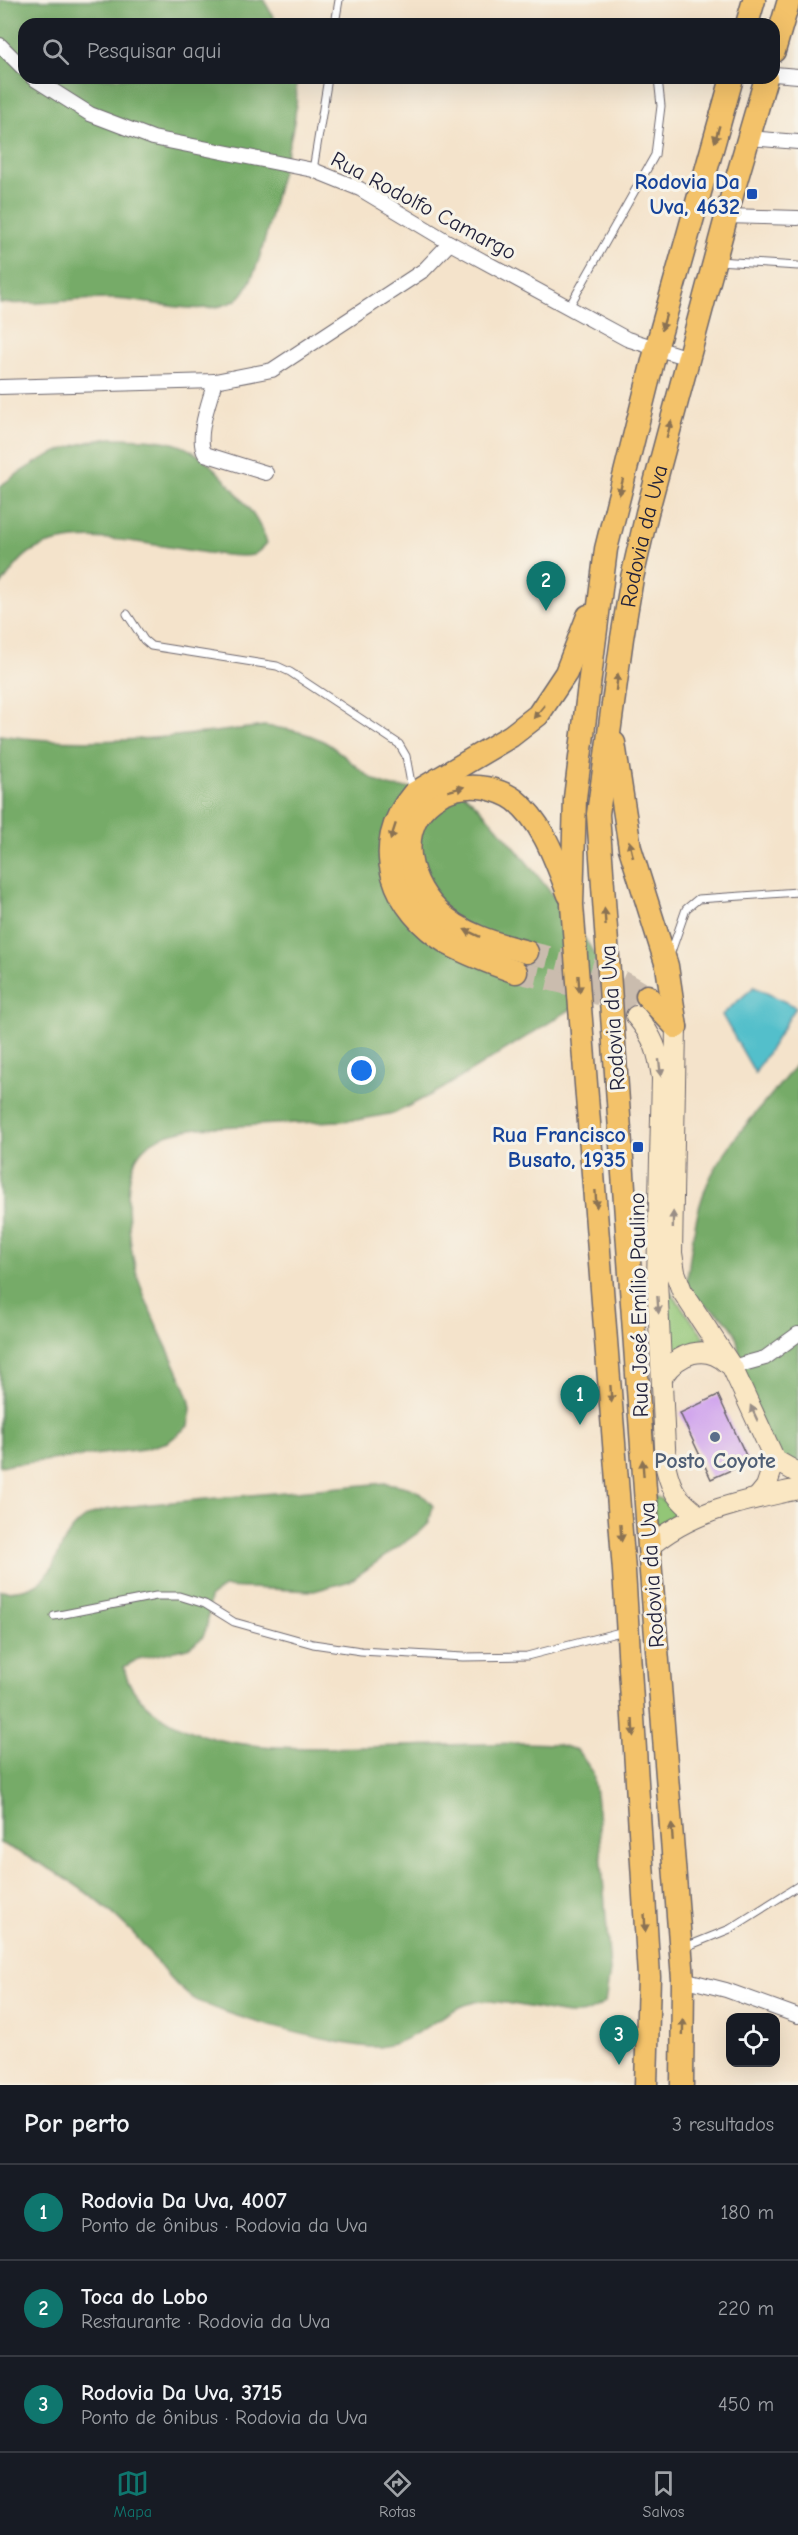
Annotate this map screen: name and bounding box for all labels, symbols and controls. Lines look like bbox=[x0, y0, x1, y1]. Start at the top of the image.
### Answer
search box bbox=[18, 18, 780, 84]
icon: search bbox=[39, 35, 72, 68]
text: Pesquisar aqui bbox=[87, 38, 222, 64]
one-way arrow bbox=[711, 125, 721, 143]
street label: Rua Rodolfo Camargo bbox=[326, 146, 521, 266]
place label: Rodovia Da Uva, 4632 bbox=[634, 169, 740, 220]
marker: Rodovia Da Uva, 4632 bbox=[745, 187, 759, 201]
one-way arrow bbox=[659, 313, 668, 331]
one-way arrow bbox=[665, 420, 674, 438]
street label: Rodovia da Uva bbox=[615, 462, 673, 610]
one-way arrow bbox=[616, 478, 626, 496]
pin: 2 bbox=[526, 562, 566, 611]
one-way arrow bbox=[612, 672, 621, 691]
one-way arrow bbox=[533, 704, 546, 720]
one-way arrow bbox=[446, 784, 465, 794]
one-way arrow bbox=[388, 823, 397, 841]
one-way arrow bbox=[625, 840, 635, 858]
one-way arrow bbox=[600, 907, 610, 926]
one-way arrow bbox=[464, 928, 481, 937]
street label: Rodovia da Uva bbox=[595, 944, 631, 1092]
one-way arrow bbox=[574, 975, 583, 994]
your location bbox=[347, 1056, 376, 1085]
one-way arrow bbox=[656, 1058, 665, 1077]
place label: Rua Francisco Busato, 1935 bbox=[492, 1122, 626, 1173]
marker: Rua Francisco Busato, 1935 bbox=[631, 1140, 645, 1154]
one-way arrow bbox=[591, 1190, 600, 1209]
street label: Rua José Emílio Paulino bbox=[624, 1192, 654, 1418]
one-way arrow bbox=[668, 1210, 678, 1229]
one-way arrow bbox=[654, 1295, 663, 1314]
pin: 1 bbox=[560, 1376, 600, 1425]
one-way arrow bbox=[606, 1384, 616, 1403]
one-way arrow bbox=[749, 1405, 758, 1422]
marker: Posto Coyote bbox=[708, 1430, 722, 1444]
place label: Posto Coyote bbox=[654, 1448, 776, 1474]
one-way arrow bbox=[639, 1458, 648, 1477]
street label: Rodovia da Uva bbox=[634, 1501, 670, 1649]
one-way arrow bbox=[617, 1524, 626, 1543]
one-way arrow bbox=[629, 1718, 638, 1737]
one-way arrow bbox=[667, 1822, 676, 1841]
one-way arrow bbox=[641, 1913, 650, 1932]
map controls bbox=[726, 2013, 780, 2067]
button: locate bbox=[726, 2013, 780, 2067]
pin: 3 bbox=[600, 2016, 638, 2065]
one-way arrow bbox=[678, 2017, 688, 2036]
text: Por perto bbox=[24, 2109, 130, 2139]
text: 3 resultados bbox=[672, 2113, 774, 2136]
text: Rodovia Da Uva, 4007 bbox=[81, 2188, 287, 2214]
text: 1 bbox=[40, 2201, 47, 2224]
text: 180 m bbox=[720, 2201, 774, 2224]
text: Ponto de ônibus · Rodovia da Uva bbox=[81, 2214, 368, 2237]
text: Toca do Lobo bbox=[81, 2284, 208, 2310]
text: 2 bbox=[39, 2297, 48, 2320]
text: 220 m bbox=[718, 2297, 774, 2320]
text: Restaurante · Rodovia da Uva bbox=[81, 2310, 331, 2333]
text: Rodovia Da Uva, 3715 bbox=[81, 2380, 282, 2406]
text: 3 bbox=[39, 2393, 48, 2416]
text: 450 m bbox=[718, 2393, 774, 2416]
text: Ponto de ônibus · Rodovia da Uva bbox=[81, 2406, 368, 2429]
tab: Mapa bbox=[113, 2467, 152, 2521]
tab: Rotas bbox=[379, 2467, 416, 2521]
tab: Salvos bbox=[643, 2467, 685, 2521]

